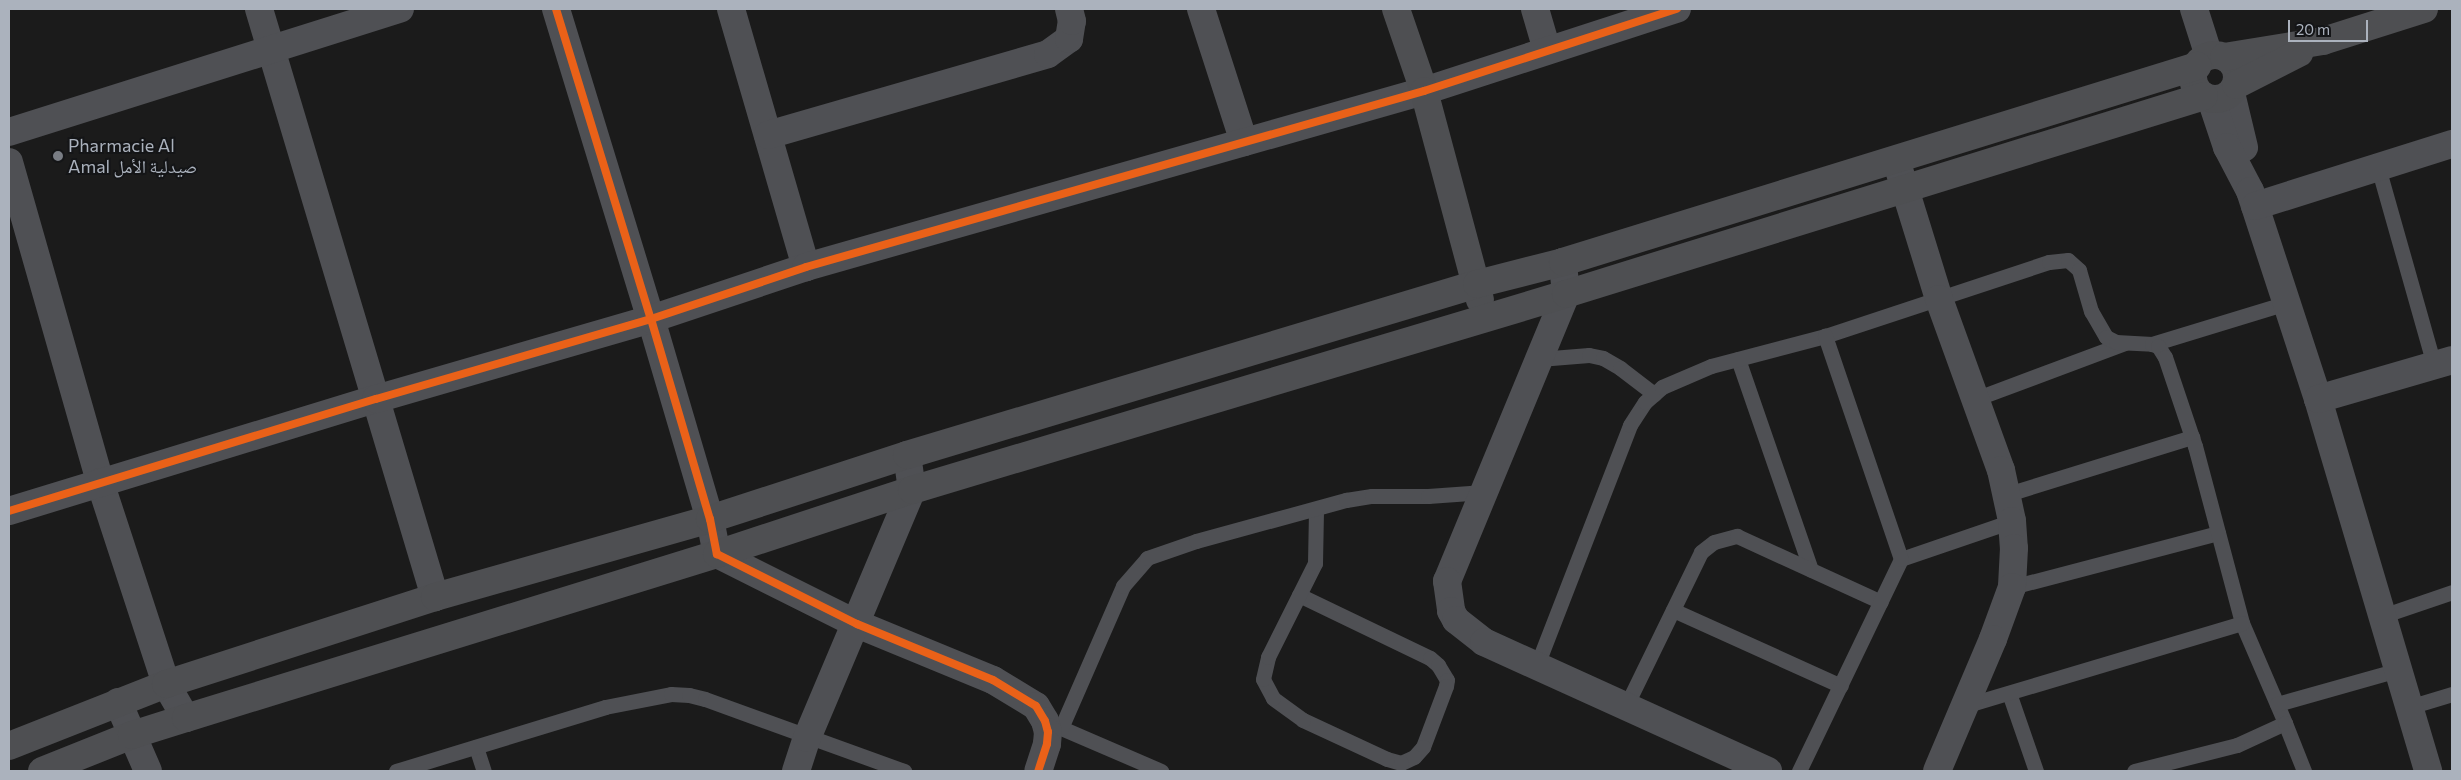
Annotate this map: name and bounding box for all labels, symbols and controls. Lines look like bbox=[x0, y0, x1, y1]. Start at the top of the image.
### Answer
scale bar bbox=[2291, 10, 2371, 42]
text: 20 m bbox=[2296, 20, 2330, 38]
place label: Pharmacie Al Amal صيدلية الأمل bbox=[68, 135, 197, 178]
marker: Pharmacie Al Amal صيدلية الأمل bbox=[52, 150, 64, 162]

